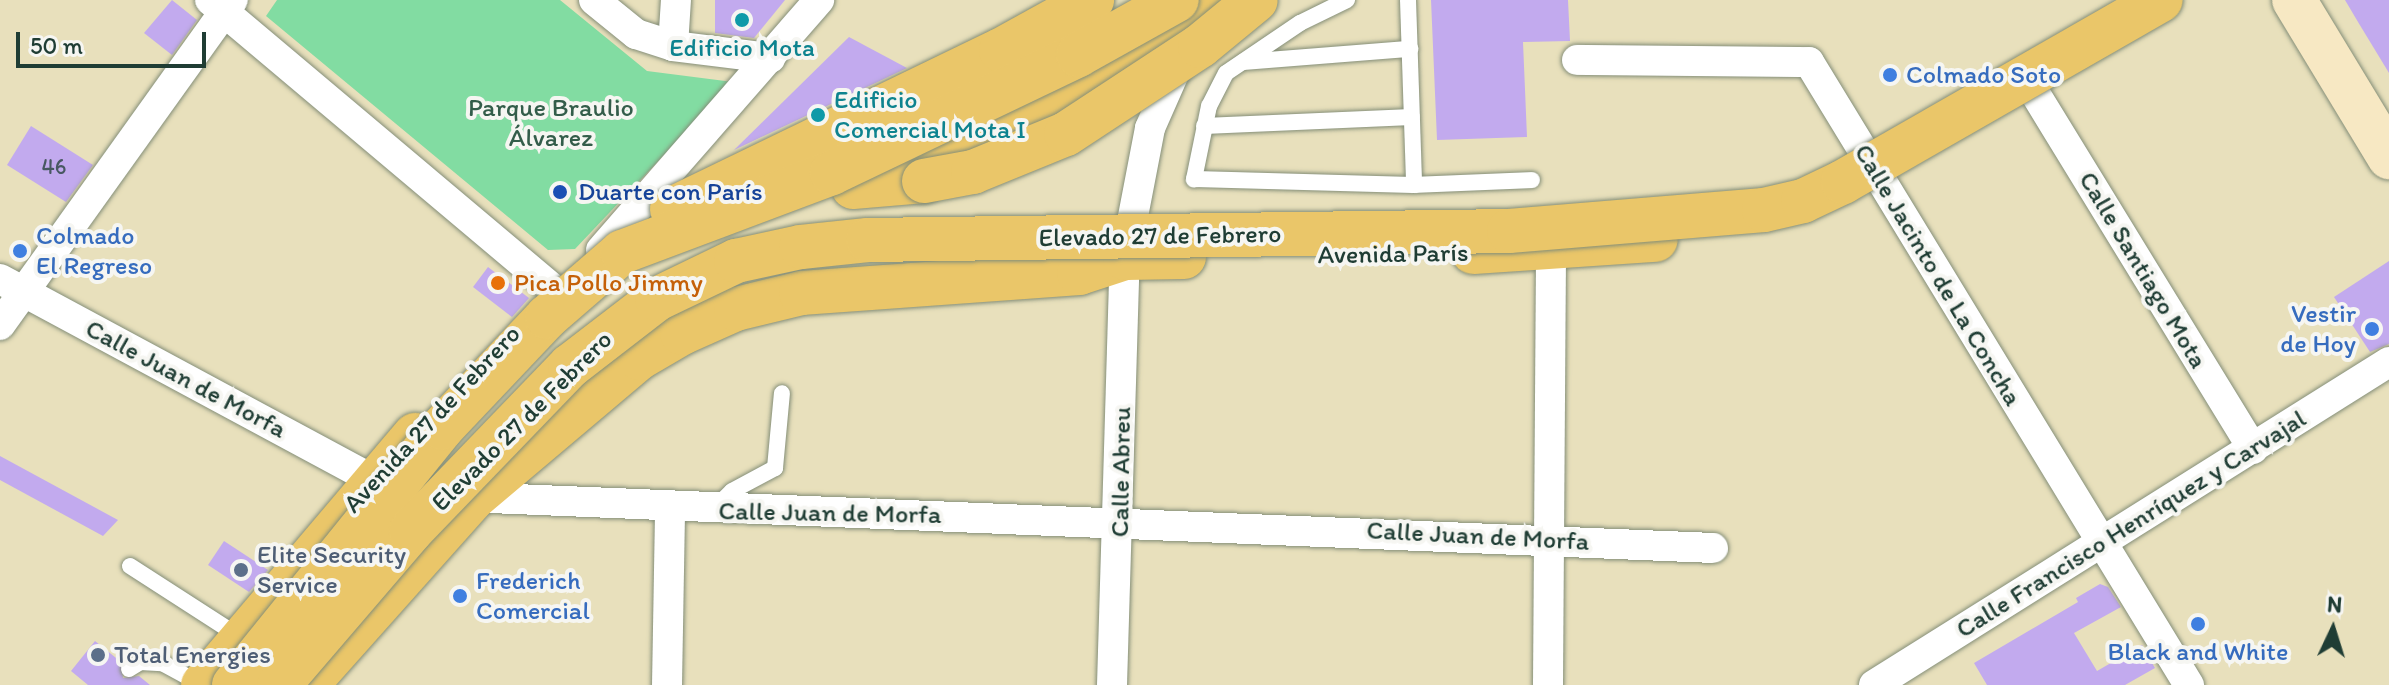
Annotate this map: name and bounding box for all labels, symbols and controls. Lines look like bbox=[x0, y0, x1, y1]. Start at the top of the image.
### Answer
marker: Edificio Mota bbox=[733, 11, 751, 29]
scale bar bbox=[20, 16, 210, 66]
text: 50 m bbox=[30, 31, 83, 60]
place label: Edificio Mota bbox=[669, 32, 815, 64]
place label: Colmado Soto bbox=[1906, 59, 2061, 91]
marker: Colmado Soto bbox=[1881, 66, 1899, 84]
place label: Edificio Comercial Mota I bbox=[834, 84, 1025, 146]
park label: Parque Braulio Álvarez bbox=[468, 92, 634, 154]
marker: Edificio Comercial Mota I bbox=[809, 106, 827, 124]
street label: Calle Jacinto de La Concha bbox=[1848, 139, 2028, 411]
house number: 46 bbox=[42, 154, 66, 180]
street label: Calle Santiago Mota bbox=[2072, 166, 2214, 374]
place label: Duarte con París bbox=[578, 176, 762, 208]
marker: Duarte con París bbox=[549, 181, 571, 203]
street label: Elevado 27 de Febrero bbox=[1039, 218, 1281, 254]
place label: Colmado El Regreso bbox=[36, 220, 152, 282]
street label: Avenida París bbox=[1317, 237, 1469, 271]
marker: Colmado El Regreso bbox=[11, 242, 29, 260]
place label: Pica Pollo Jimmy bbox=[514, 267, 702, 299]
marker: Pica Pollo Jimmy bbox=[489, 274, 507, 292]
place label: Vestir de Hoy bbox=[2280, 298, 2356, 360]
street label: Calle Juan de Morfa bbox=[80, 313, 292, 445]
street label: Avenida 27 de Febrero bbox=[337, 319, 527, 519]
marker: Vestir de Hoy bbox=[2363, 320, 2381, 338]
street label: Elevado 27 de Febrero bbox=[426, 325, 618, 517]
street label: Calle Francisco Henríquez y Carvajal bbox=[1951, 403, 2311, 645]
street label: Calle Abreu bbox=[1104, 407, 1138, 537]
street label: Calle Juan de Morfa bbox=[718, 495, 942, 531]
street label: Calle Juan de Morfa bbox=[1366, 515, 1590, 557]
place label: Elite Security Service bbox=[257, 539, 405, 600]
marker: Elite Security Service bbox=[232, 561, 250, 579]
place label: Frederich Comercial bbox=[476, 565, 590, 626]
marker: Frederich Comercial bbox=[451, 587, 469, 605]
north arrow bbox=[2293, 589, 2373, 669]
text: N bbox=[2326, 591, 2343, 619]
marker: Black and White bbox=[2189, 615, 2207, 633]
place label: Black and White bbox=[2107, 636, 2289, 668]
place label: Total Energies bbox=[114, 639, 270, 671]
marker: Total Energies bbox=[89, 646, 107, 664]

